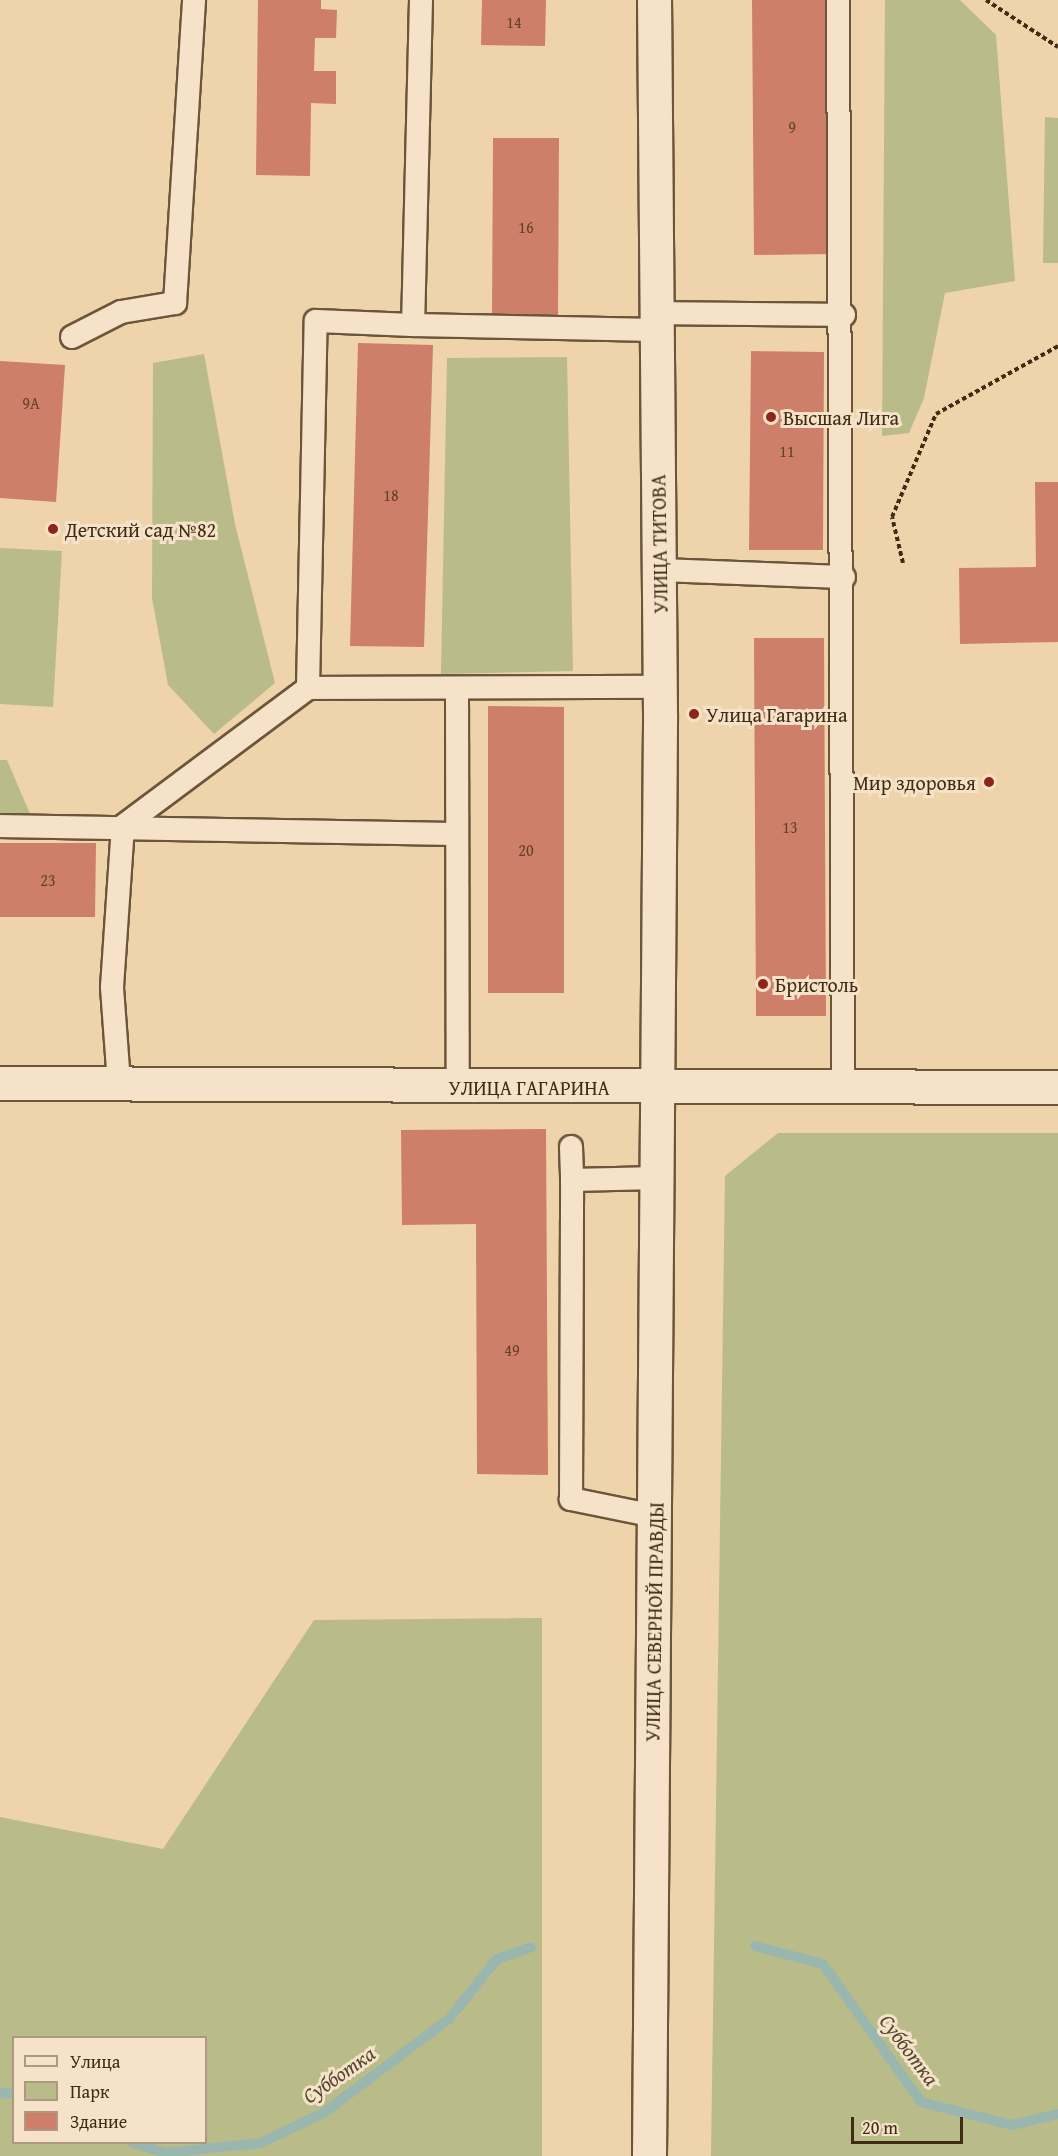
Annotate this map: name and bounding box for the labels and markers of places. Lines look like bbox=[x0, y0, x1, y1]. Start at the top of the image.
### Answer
place label: Высшая Лига bbox=[783, 405, 899, 429]
marker: Высшая Лига bbox=[764, 410, 778, 424]
place label: Детский сад №82 bbox=[65, 517, 216, 541]
marker: Детский сад №82 bbox=[46, 522, 60, 536]
place label: Улица Гагарина bbox=[706, 702, 847, 726]
marker: Улица Гагарина bbox=[687, 707, 701, 721]
place label: Мир здоровья bbox=[853, 770, 976, 794]
marker: Мир здоровья bbox=[980, 773, 998, 791]
place label: Бристоль bbox=[775, 972, 858, 996]
marker: Бристоль bbox=[756, 977, 770, 991]

